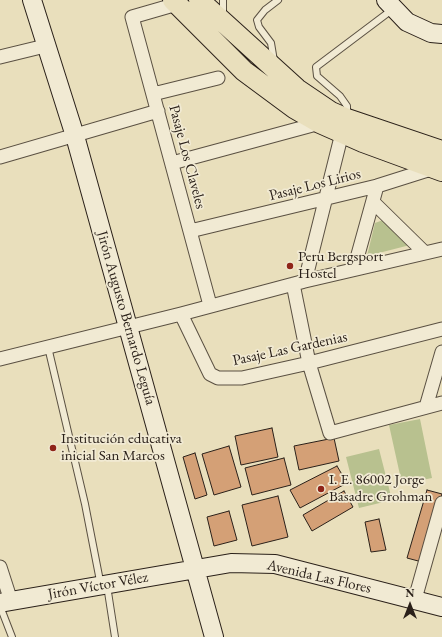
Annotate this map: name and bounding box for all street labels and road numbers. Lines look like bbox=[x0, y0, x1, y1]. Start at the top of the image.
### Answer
street label: Pasaje Los Claveles bbox=[164, 103, 210, 211]
street label: Pasaje Los Lirios bbox=[267, 165, 363, 205]
street label: Jirón Augusto Bernardo Leguía bbox=[93, 229, 159, 407]
street label: Pasaje Las Gardenias bbox=[231, 328, 349, 370]
street label: Avenida Las Flores bbox=[265, 556, 373, 598]
street label: Jirón Víctor Vélez bbox=[47, 568, 149, 604]

